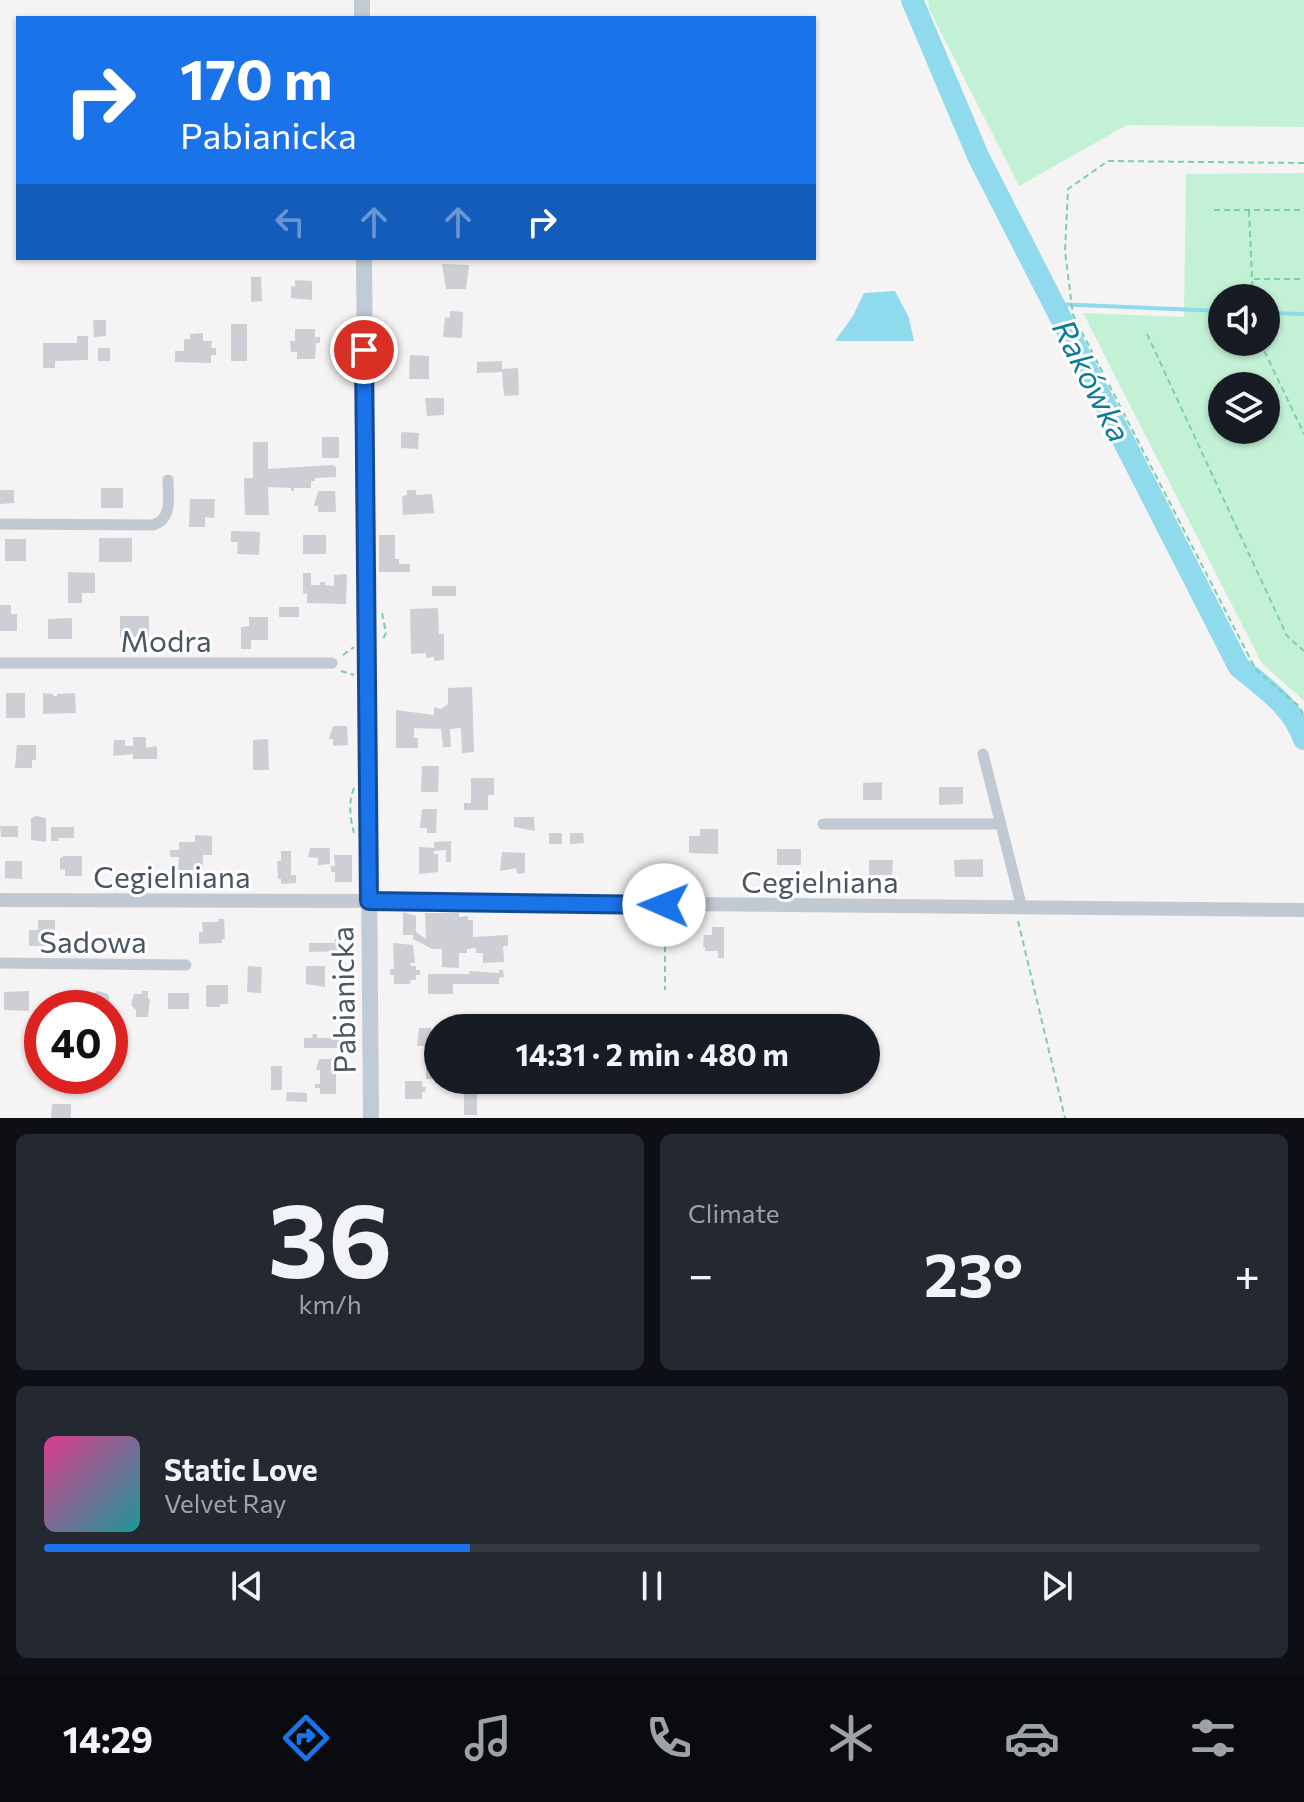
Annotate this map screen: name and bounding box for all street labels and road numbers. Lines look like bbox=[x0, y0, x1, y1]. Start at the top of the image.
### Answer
street label: Modra bbox=[120, 621, 212, 658]
street label: Cegielniana bbox=[93, 857, 251, 894]
street label: Cegielniana bbox=[741, 862, 899, 899]
street label: Sadowa bbox=[39, 922, 147, 959]
street label: Pabianicka bbox=[322, 926, 362, 1074]

